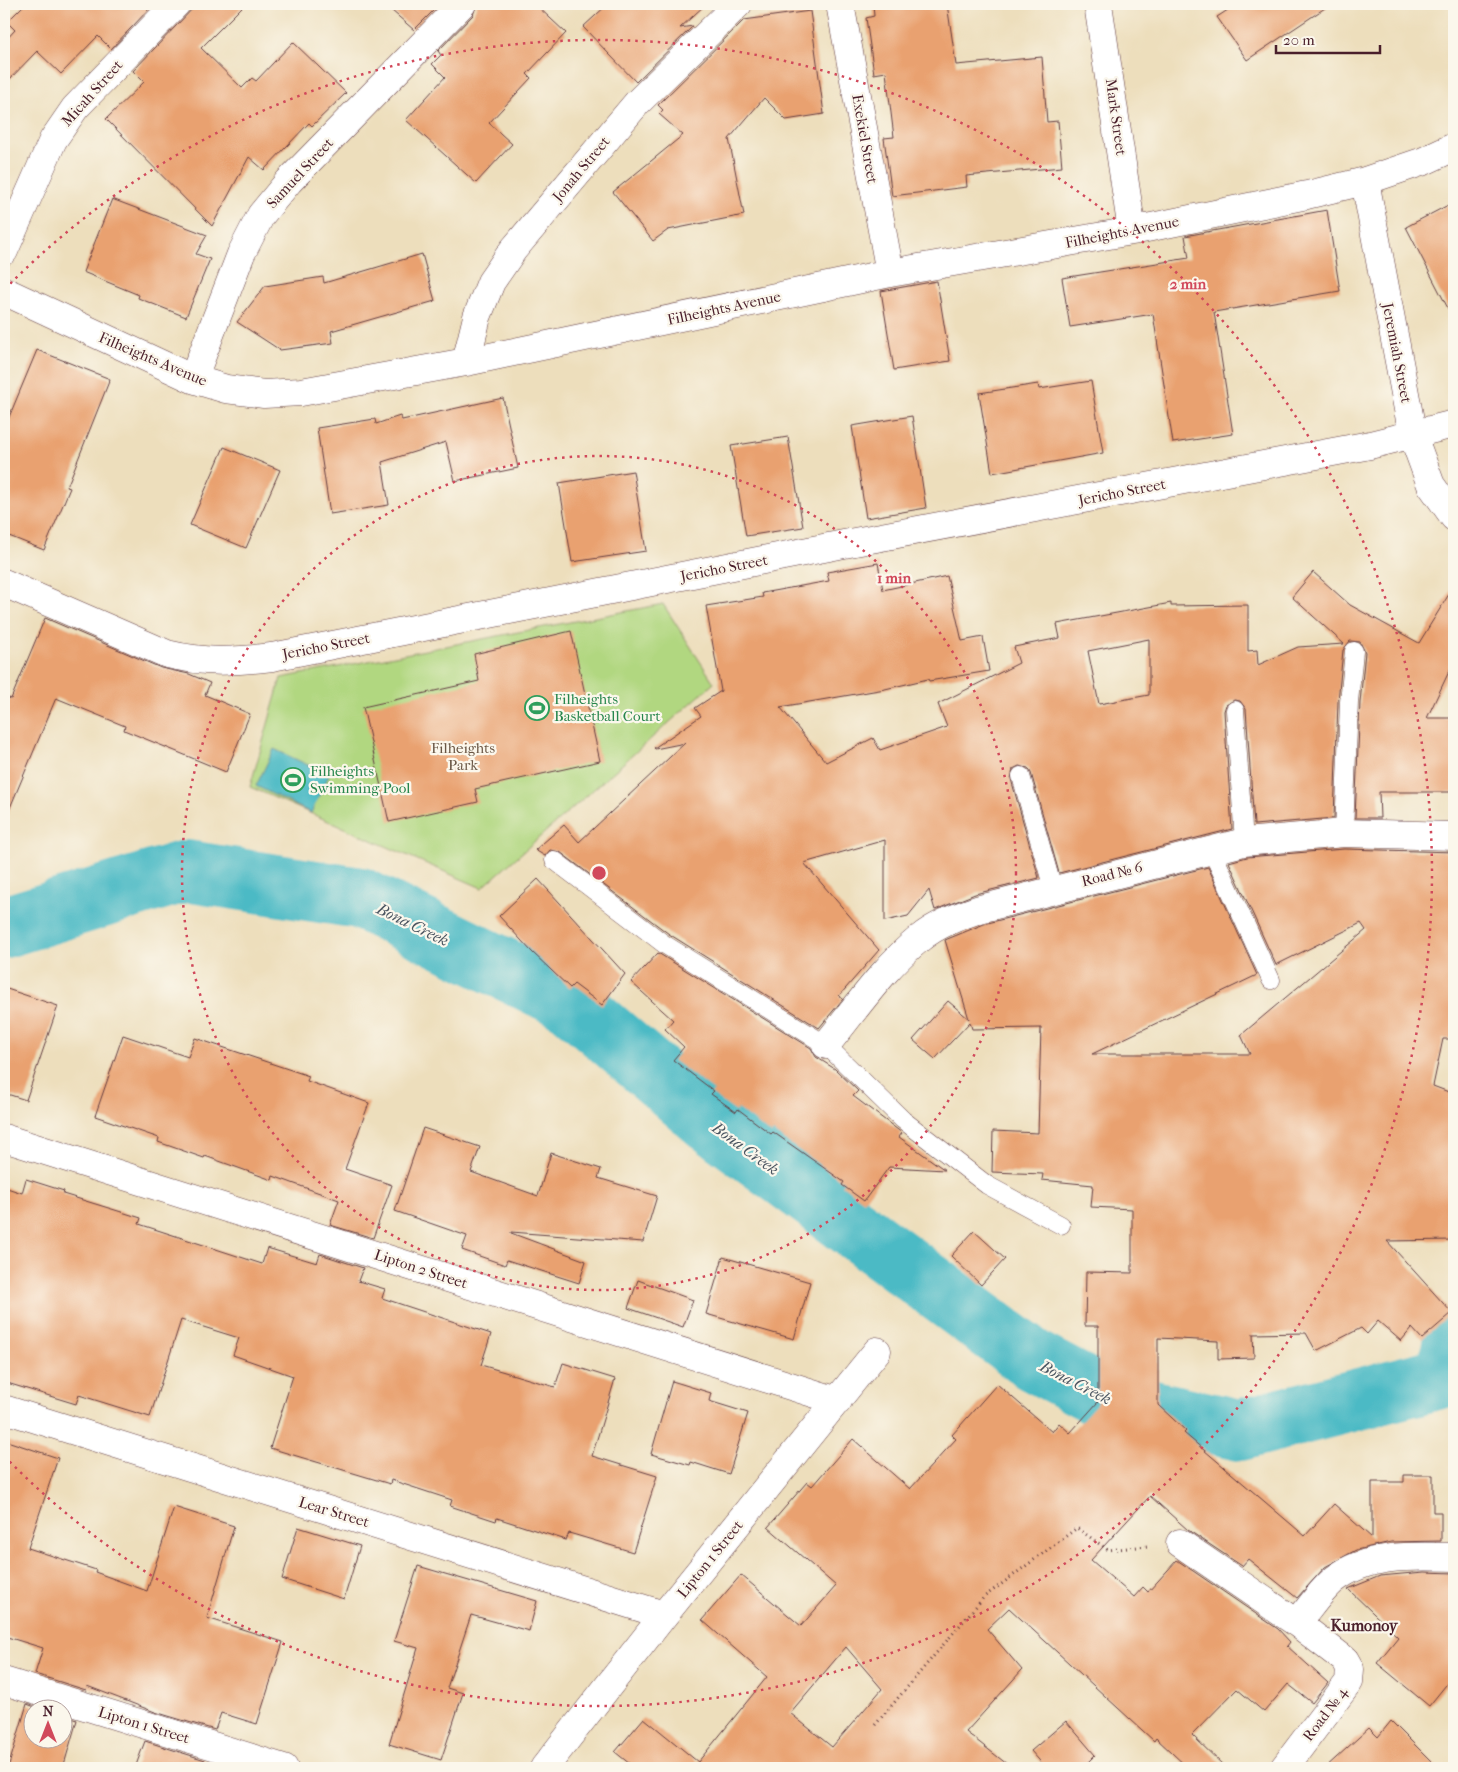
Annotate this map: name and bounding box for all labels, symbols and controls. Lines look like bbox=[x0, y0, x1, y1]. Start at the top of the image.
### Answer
scale bar bbox=[1276, 22, 1379, 54]
text: 20 m bbox=[1283, 31, 1315, 49]
street label: Micah Street bbox=[58, 56, 127, 130]
street label: Mark Street bbox=[1102, 77, 1130, 157]
street label: Exekiel Street bbox=[848, 93, 882, 186]
street label: Jonah Street bbox=[548, 132, 614, 206]
street label: Samuel Street bbox=[263, 134, 338, 212]
street label: Filheights Avenue bbox=[1064, 212, 1181, 252]
text: 2 min bbox=[1170, 275, 1207, 293]
street label: Filheights Avenue bbox=[666, 287, 783, 329]
street label: Jeremiah Street bbox=[1378, 300, 1416, 405]
street label: Filheights Avenue bbox=[96, 328, 210, 390]
street label: Jericho Street bbox=[1076, 475, 1168, 509]
street label: Jericho Street bbox=[678, 551, 770, 585]
text: 1 min bbox=[877, 569, 911, 587]
street label: Jericho Street bbox=[280, 629, 372, 663]
place label: Filheights Basketball Court bbox=[554, 690, 661, 725]
sports icon: Filheights Basketball Court bbox=[524, 695, 550, 721]
park label: Filheights Park bbox=[431, 739, 495, 774]
place label: Filheights Swimming Pool bbox=[310, 762, 410, 797]
sports icon: Filheights Swimming Pool bbox=[280, 767, 306, 793]
street label: Road № 6 bbox=[1080, 858, 1145, 890]
centre of rings bbox=[590, 864, 608, 882]
water label: Bona Creek bbox=[373, 898, 452, 950]
water label: Bona Creek bbox=[708, 1117, 783, 1179]
street label: Lipton 2 Street bbox=[372, 1245, 470, 1293]
water label: Bona Creek bbox=[1036, 1356, 1115, 1409]
street label: Lear Street bbox=[297, 1493, 372, 1531]
street label: Lipton 1 Street bbox=[673, 1516, 747, 1601]
district label: Kumonoy bbox=[1331, 1616, 1399, 1636]
street label: Road № 4 bbox=[1299, 1683, 1352, 1745]
north arrow bbox=[22, 1700, 72, 1750]
text: N bbox=[43, 1703, 54, 1720]
street label: Lipton 1 Street bbox=[96, 1703, 192, 1748]

